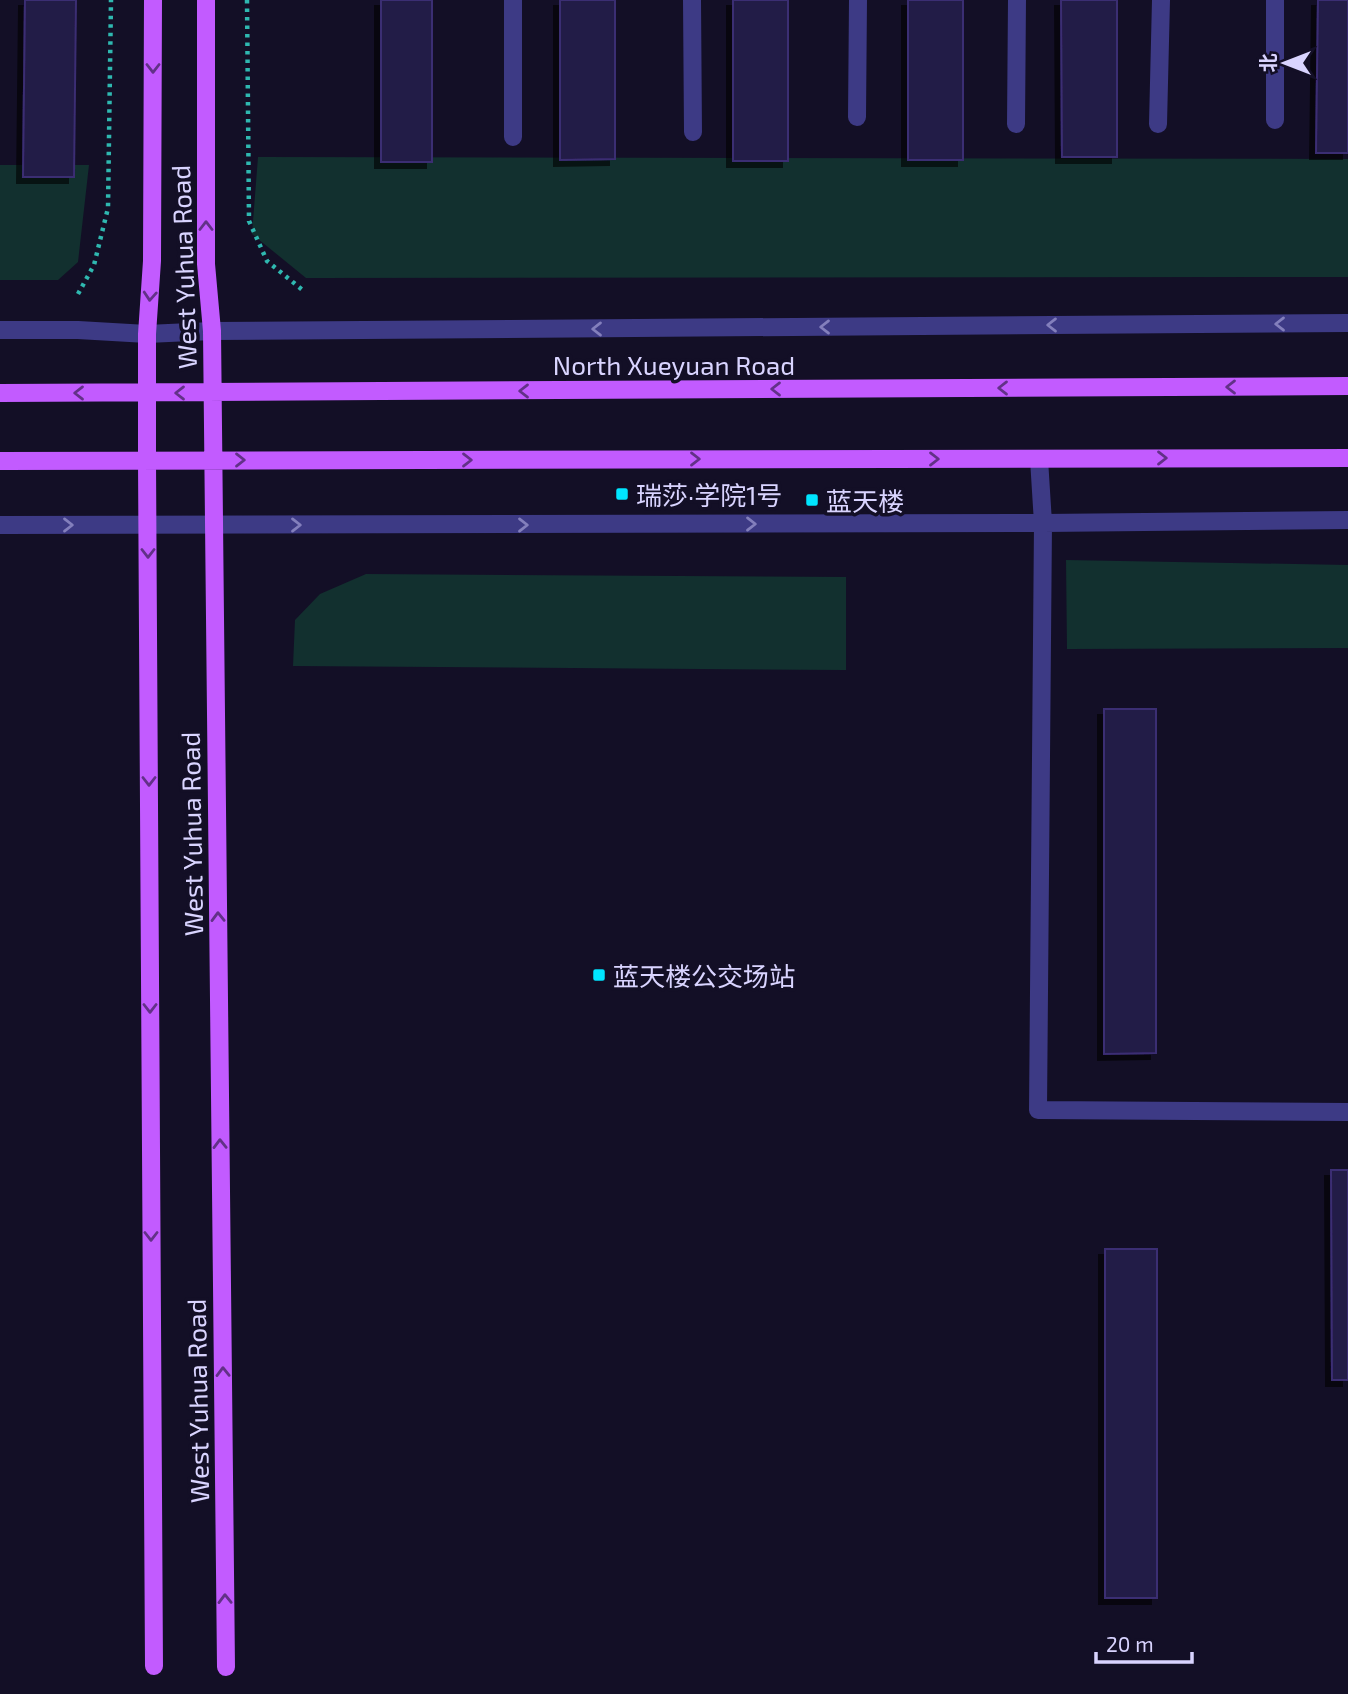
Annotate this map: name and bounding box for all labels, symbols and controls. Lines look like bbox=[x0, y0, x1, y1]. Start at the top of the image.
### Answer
north arrow bbox=[1250, 28, 1320, 98]
text: 北 bbox=[1256, 53, 1279, 73]
one-way arrow bbox=[145, 63, 161, 74]
street label: West Yuhua Road bbox=[164, 164, 202, 370]
one-way arrow bbox=[198, 221, 214, 231]
one-way arrow bbox=[143, 290, 158, 301]
one-way arrow bbox=[1274, 316, 1285, 331]
one-way arrow bbox=[1047, 317, 1057, 333]
one-way arrow bbox=[819, 319, 830, 335]
one-way arrow bbox=[592, 321, 603, 336]
street label: North Xueyuan Road bbox=[553, 349, 795, 380]
one-way arrow bbox=[1225, 379, 1236, 395]
one-way arrow bbox=[998, 380, 1008, 396]
one-way arrow bbox=[770, 381, 781, 397]
one-way arrow bbox=[518, 383, 529, 399]
one-way arrow bbox=[73, 385, 83, 401]
one-way arrow bbox=[174, 385, 184, 401]
one-way arrow bbox=[1157, 450, 1167, 466]
one-way arrow bbox=[690, 451, 700, 467]
one-way arrow bbox=[929, 451, 940, 467]
one-way arrow bbox=[235, 452, 245, 468]
one-way arrow bbox=[462, 452, 473, 468]
place label: 瑞莎·学院1号 bbox=[636, 479, 782, 510]
place label: 蓝天楼 bbox=[826, 485, 904, 516]
marker: 瑞莎·学院1号 bbox=[614, 486, 630, 502]
marker: 蓝天楼 bbox=[804, 492, 820, 508]
one-way arrow bbox=[746, 516, 756, 532]
one-way arrow bbox=[63, 517, 74, 533]
one-way arrow bbox=[291, 517, 301, 533]
one-way arrow bbox=[518, 517, 529, 532]
one-way arrow bbox=[140, 549, 156, 559]
street label: West Yuhua Road bbox=[174, 732, 208, 936]
one-way arrow bbox=[141, 776, 157, 787]
one-way arrow bbox=[210, 911, 226, 921]
place label: 蓝天楼公交场站 bbox=[613, 960, 795, 991]
marker: 蓝天楼公交场站 bbox=[591, 967, 607, 983]
one-way arrow bbox=[142, 1004, 158, 1014]
one-way arrow bbox=[212, 1138, 228, 1149]
one-way arrow bbox=[144, 1231, 159, 1242]
street label: West Yuhua Road bbox=[180, 1299, 214, 1503]
one-way arrow bbox=[215, 1366, 230, 1377]
one-way arrow bbox=[217, 1593, 233, 1604]
scale bar bbox=[1096, 1620, 1192, 1664]
text: 20 m bbox=[1106, 1631, 1154, 1656]

